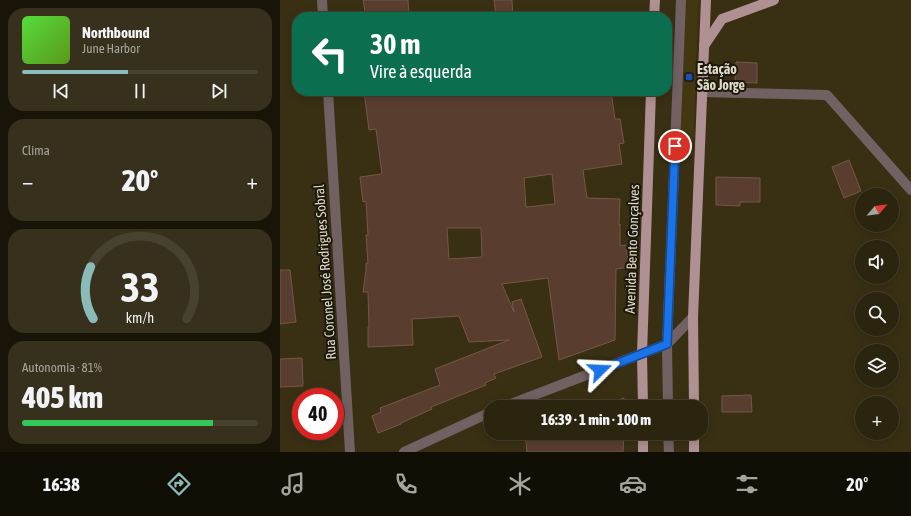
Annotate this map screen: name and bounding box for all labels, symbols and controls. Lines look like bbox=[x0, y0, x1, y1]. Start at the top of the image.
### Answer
text: Northbound bbox=[82, 24, 150, 41]
icon: left bbox=[304, 28, 356, 80]
text: 30 m bbox=[370, 28, 420, 60]
text: June Harbor bbox=[82, 41, 140, 56]
text: Vire à esquerda bbox=[370, 61, 472, 82]
place label: Estação São Jorge bbox=[697, 61, 745, 93]
marker: Estação São Jorge bbox=[684, 72, 694, 82]
icon: previous bbox=[50, 80, 72, 102]
icon: pause bbox=[129, 80, 151, 102]
icon: next bbox=[208, 80, 230, 102]
pin bbox=[658, 129, 692, 163]
icon: arrive bbox=[664, 135, 686, 157]
text: Clima bbox=[22, 143, 50, 158]
text: 20° bbox=[122, 163, 158, 197]
text: − bbox=[22, 168, 33, 194]
text: + bbox=[247, 168, 258, 194]
street label: Rua Coronel José Rodrigues Sobral bbox=[311, 184, 339, 360]
street label: Avenida Bento Gonçalves bbox=[622, 184, 642, 314]
north arrow bbox=[855, 188, 899, 232]
map controls bbox=[855, 188, 899, 440]
button: sound bbox=[855, 240, 899, 284]
text: 33 bbox=[120, 263, 160, 311]
button: search bbox=[855, 292, 899, 336]
text: km/h bbox=[126, 310, 154, 326]
button: layers bbox=[855, 344, 899, 388]
position arrow bbox=[579, 349, 621, 391]
text: Autonomia · 81% bbox=[22, 360, 102, 375]
text: 405 km bbox=[22, 380, 103, 414]
speed limit sign: 40 bbox=[292, 388, 344, 440]
button: + bbox=[855, 396, 899, 440]
text: 16:39 · 1 min · 100 m bbox=[541, 411, 651, 428]
icon: directions bbox=[165, 470, 193, 498]
icon: music bbox=[279, 470, 307, 498]
icon: phone bbox=[392, 470, 420, 498]
icon: climate bbox=[506, 470, 534, 498]
icon: car bbox=[619, 470, 647, 498]
icon: filters bbox=[733, 470, 761, 498]
text: 16:38 bbox=[43, 474, 80, 495]
text: 20° bbox=[846, 474, 868, 495]

